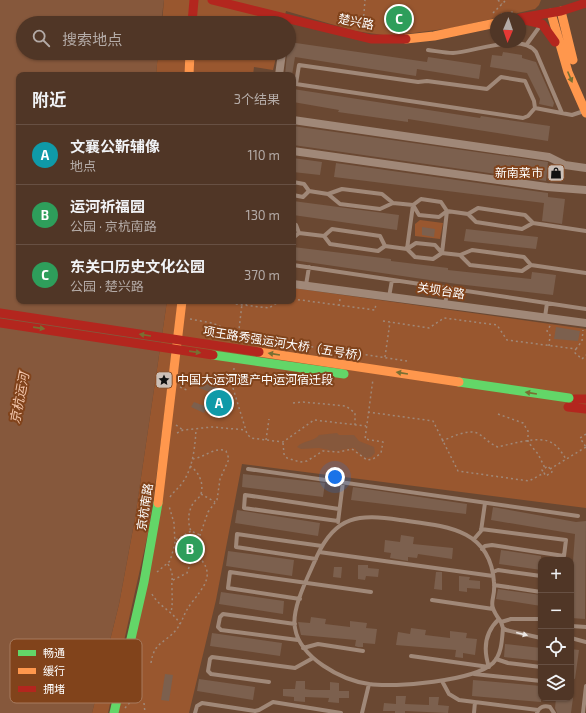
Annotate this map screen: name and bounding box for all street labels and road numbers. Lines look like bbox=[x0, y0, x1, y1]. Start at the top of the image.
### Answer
street label: 楚兴路 bbox=[337, 11, 375, 31]
street label: 关坝台路 bbox=[416, 280, 466, 300]
street label: 项王路秀强运河大桥（五号桥） bbox=[202, 323, 370, 363]
street label: 京杭南路 bbox=[133, 482, 155, 532]

